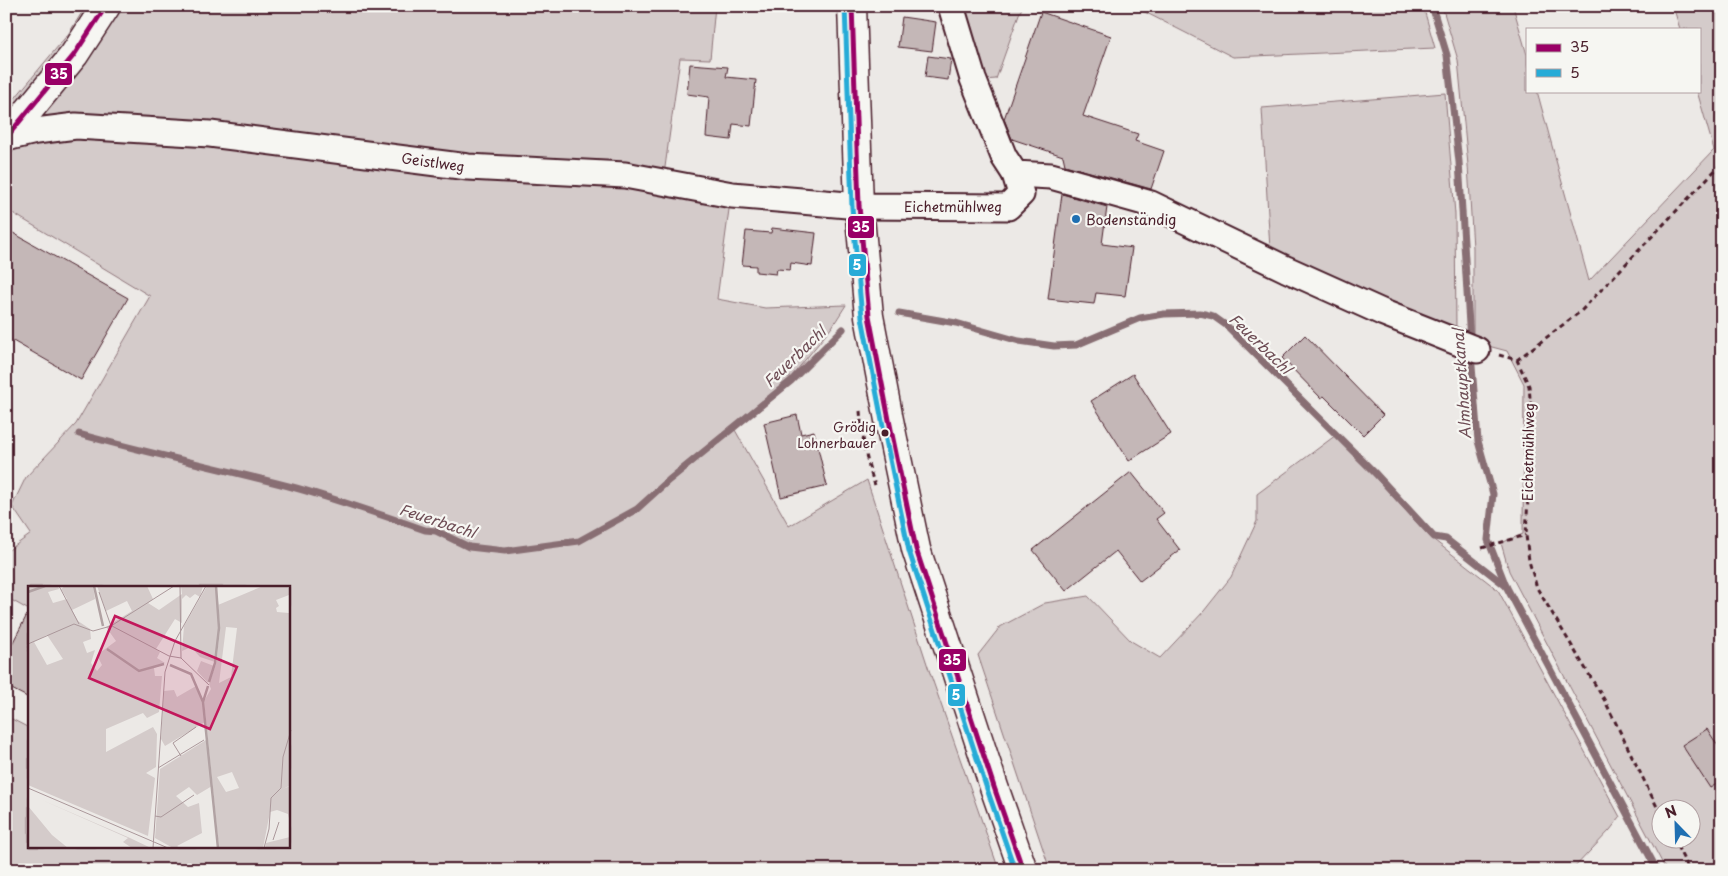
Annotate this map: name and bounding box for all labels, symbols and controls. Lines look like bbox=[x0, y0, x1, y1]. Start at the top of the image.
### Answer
legend bbox=[1526, 28, 1700, 92]
text: 35 bbox=[1570, 34, 1589, 57]
text: 5 bbox=[1570, 60, 1580, 83]
line badge: 35 bbox=[44, 62, 73, 86]
text: 35 bbox=[50, 63, 68, 84]
street label: Geistlweg bbox=[400, 147, 466, 177]
street label: Eichetmühlweg bbox=[904, 196, 1002, 217]
place label: Bodenständig bbox=[1086, 209, 1176, 230]
marker: Bodenständig bbox=[1070, 213, 1082, 225]
line badge: 35 bbox=[847, 215, 875, 239]
text: 35 bbox=[852, 216, 870, 237]
line badge: 5 bbox=[848, 253, 867, 277]
text: 5 bbox=[853, 254, 862, 275]
water label: Feuerbachl bbox=[1225, 307, 1299, 381]
water label: Feuerbachl bbox=[758, 318, 832, 392]
water label: Almhauptkanal bbox=[1445, 325, 1476, 440]
street label: Eichetmühlweg bbox=[1517, 403, 1539, 501]
place label: Grödig Lohnerbauer bbox=[797, 417, 877, 452]
marker: Grödig Lohnerbauer bbox=[880, 428, 890, 438]
water label: Feuerbachl bbox=[397, 497, 482, 544]
inset map bbox=[28, 586, 290, 848]
line badge: 35 bbox=[938, 648, 967, 672]
text: 35 bbox=[943, 649, 961, 670]
line badge: 5 bbox=[947, 683, 966, 707]
text: 5 bbox=[952, 684, 961, 705]
north arrow bbox=[1650, 798, 1700, 848]
text: N bbox=[1662, 800, 1680, 823]

